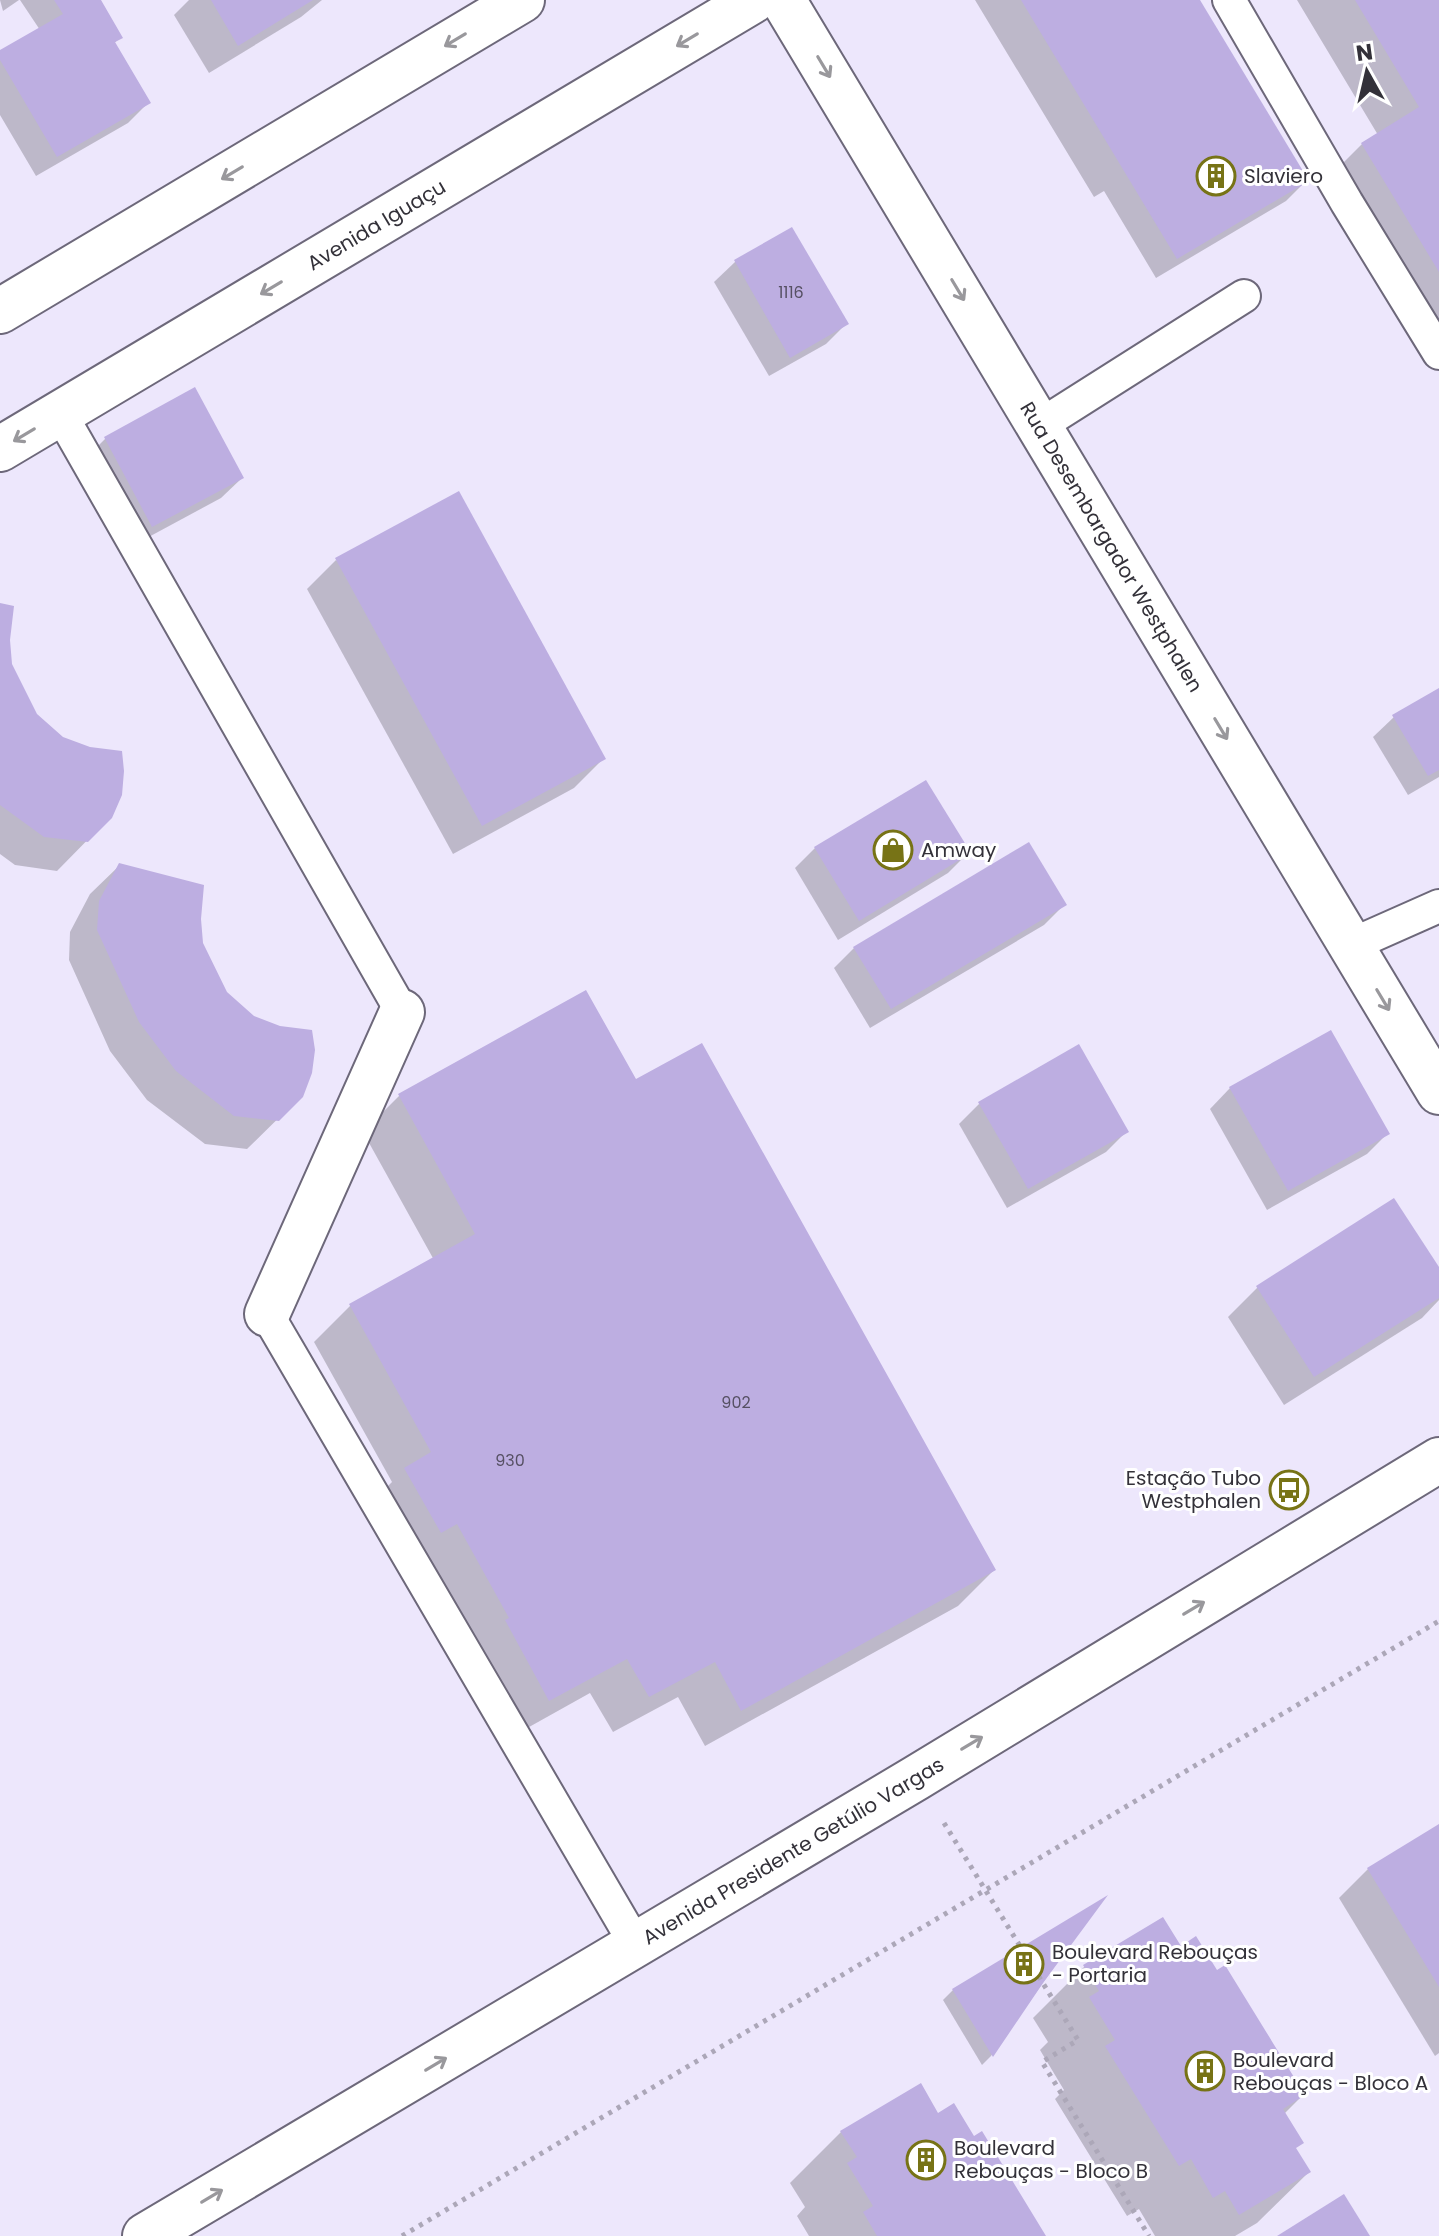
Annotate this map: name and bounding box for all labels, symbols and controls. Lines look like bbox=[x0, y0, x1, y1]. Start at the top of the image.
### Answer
one-way arrow bbox=[444, 32, 467, 48]
one-way arrow bbox=[676, 32, 699, 48]
north arrow bbox=[1327, 32, 1407, 112]
text: N bbox=[1354, 36, 1375, 69]
one-way arrow bbox=[816, 55, 832, 78]
building icon: Slaviero bbox=[1195, 155, 1237, 197]
place label: Slaviero bbox=[1244, 162, 1323, 190]
one-way arrow bbox=[221, 165, 244, 181]
street label: Avenida Iguaçu bbox=[302, 173, 451, 277]
one-way arrow bbox=[950, 278, 966, 301]
one-way arrow bbox=[260, 280, 283, 296]
house number: 1116 bbox=[778, 281, 804, 304]
street label: Rua Desembargador Westphalen bbox=[1013, 396, 1210, 697]
one-way arrow bbox=[13, 427, 36, 443]
one-way arrow bbox=[1213, 717, 1229, 740]
shop icon: Amway bbox=[872, 829, 914, 871]
place label: Amway bbox=[921, 836, 996, 864]
one-way arrow bbox=[1376, 988, 1392, 1011]
house number: 902 bbox=[721, 1391, 751, 1414]
house number: 930 bbox=[495, 1449, 525, 1472]
place label: Estação Tubo Westphalen bbox=[1126, 1464, 1261, 1515]
bus stop icon: Estação Tubo Westphalen bbox=[1268, 1469, 1310, 1511]
one-way arrow bbox=[1182, 1600, 1205, 1616]
one-way arrow bbox=[960, 1735, 983, 1751]
street label: Avenida Presidente Getúlio Vargas bbox=[637, 1750, 949, 1951]
place label: Boulevard Rebouças - Portaria bbox=[1052, 1938, 1258, 1989]
building icon: Boulevard Rebouças - Portaria bbox=[1003, 1943, 1045, 1985]
place label: Boulevard Rebouças - Bloco A bbox=[1233, 2046, 1428, 2097]
building icon: Boulevard Rebouças - Bloco A bbox=[1184, 2050, 1226, 2092]
one-way arrow bbox=[424, 2056, 447, 2072]
place label: Boulevard Rebouças - Bloco B bbox=[954, 2134, 1148, 2185]
building icon: Boulevard Rebouças - Bloco B bbox=[905, 2139, 947, 2181]
one-way arrow bbox=[200, 2188, 224, 2203]

